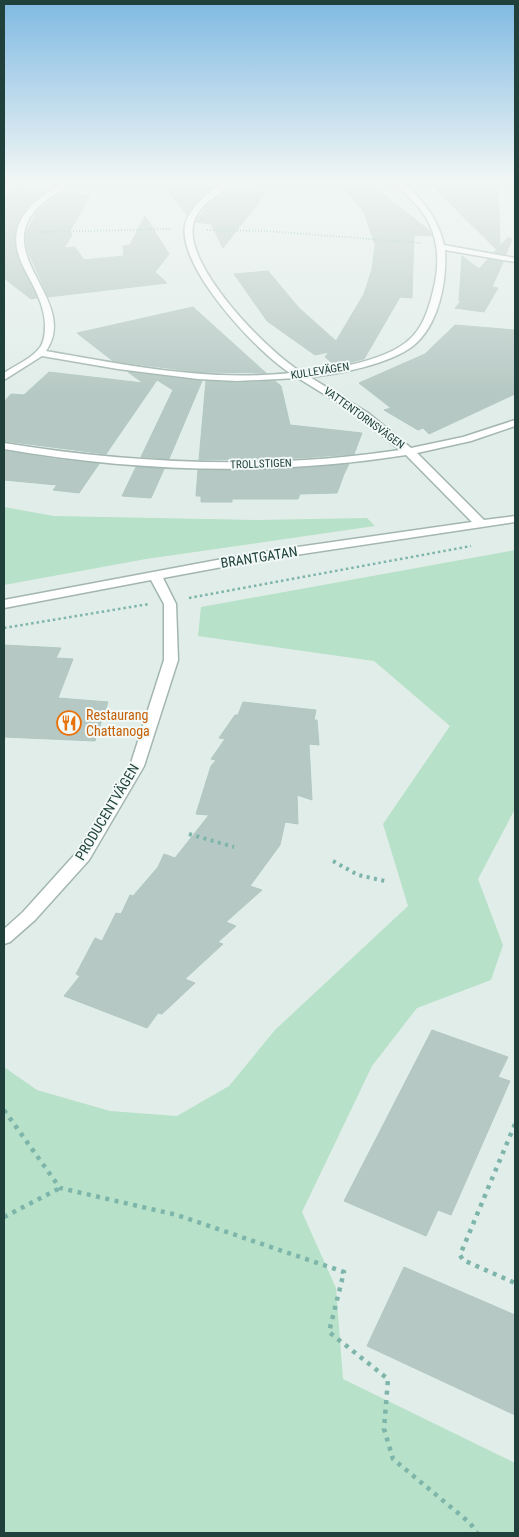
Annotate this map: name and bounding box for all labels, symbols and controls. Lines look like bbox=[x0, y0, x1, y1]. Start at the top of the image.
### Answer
street label: KULLEVÄGEN bbox=[290, 360, 350, 382]
street label: VATTENTORNSVÄGEN bbox=[321, 384, 407, 452]
street label: TROLLSTIGEN bbox=[230, 456, 292, 472]
street label: BRANTGATAN bbox=[219, 543, 299, 571]
place label: Restaurang Chattanoga bbox=[86, 707, 150, 739]
restaurant icon: Restaurang Chattanoga bbox=[56, 710, 82, 736]
street label: PRODUCENTVÄGEN bbox=[72, 761, 142, 863]

